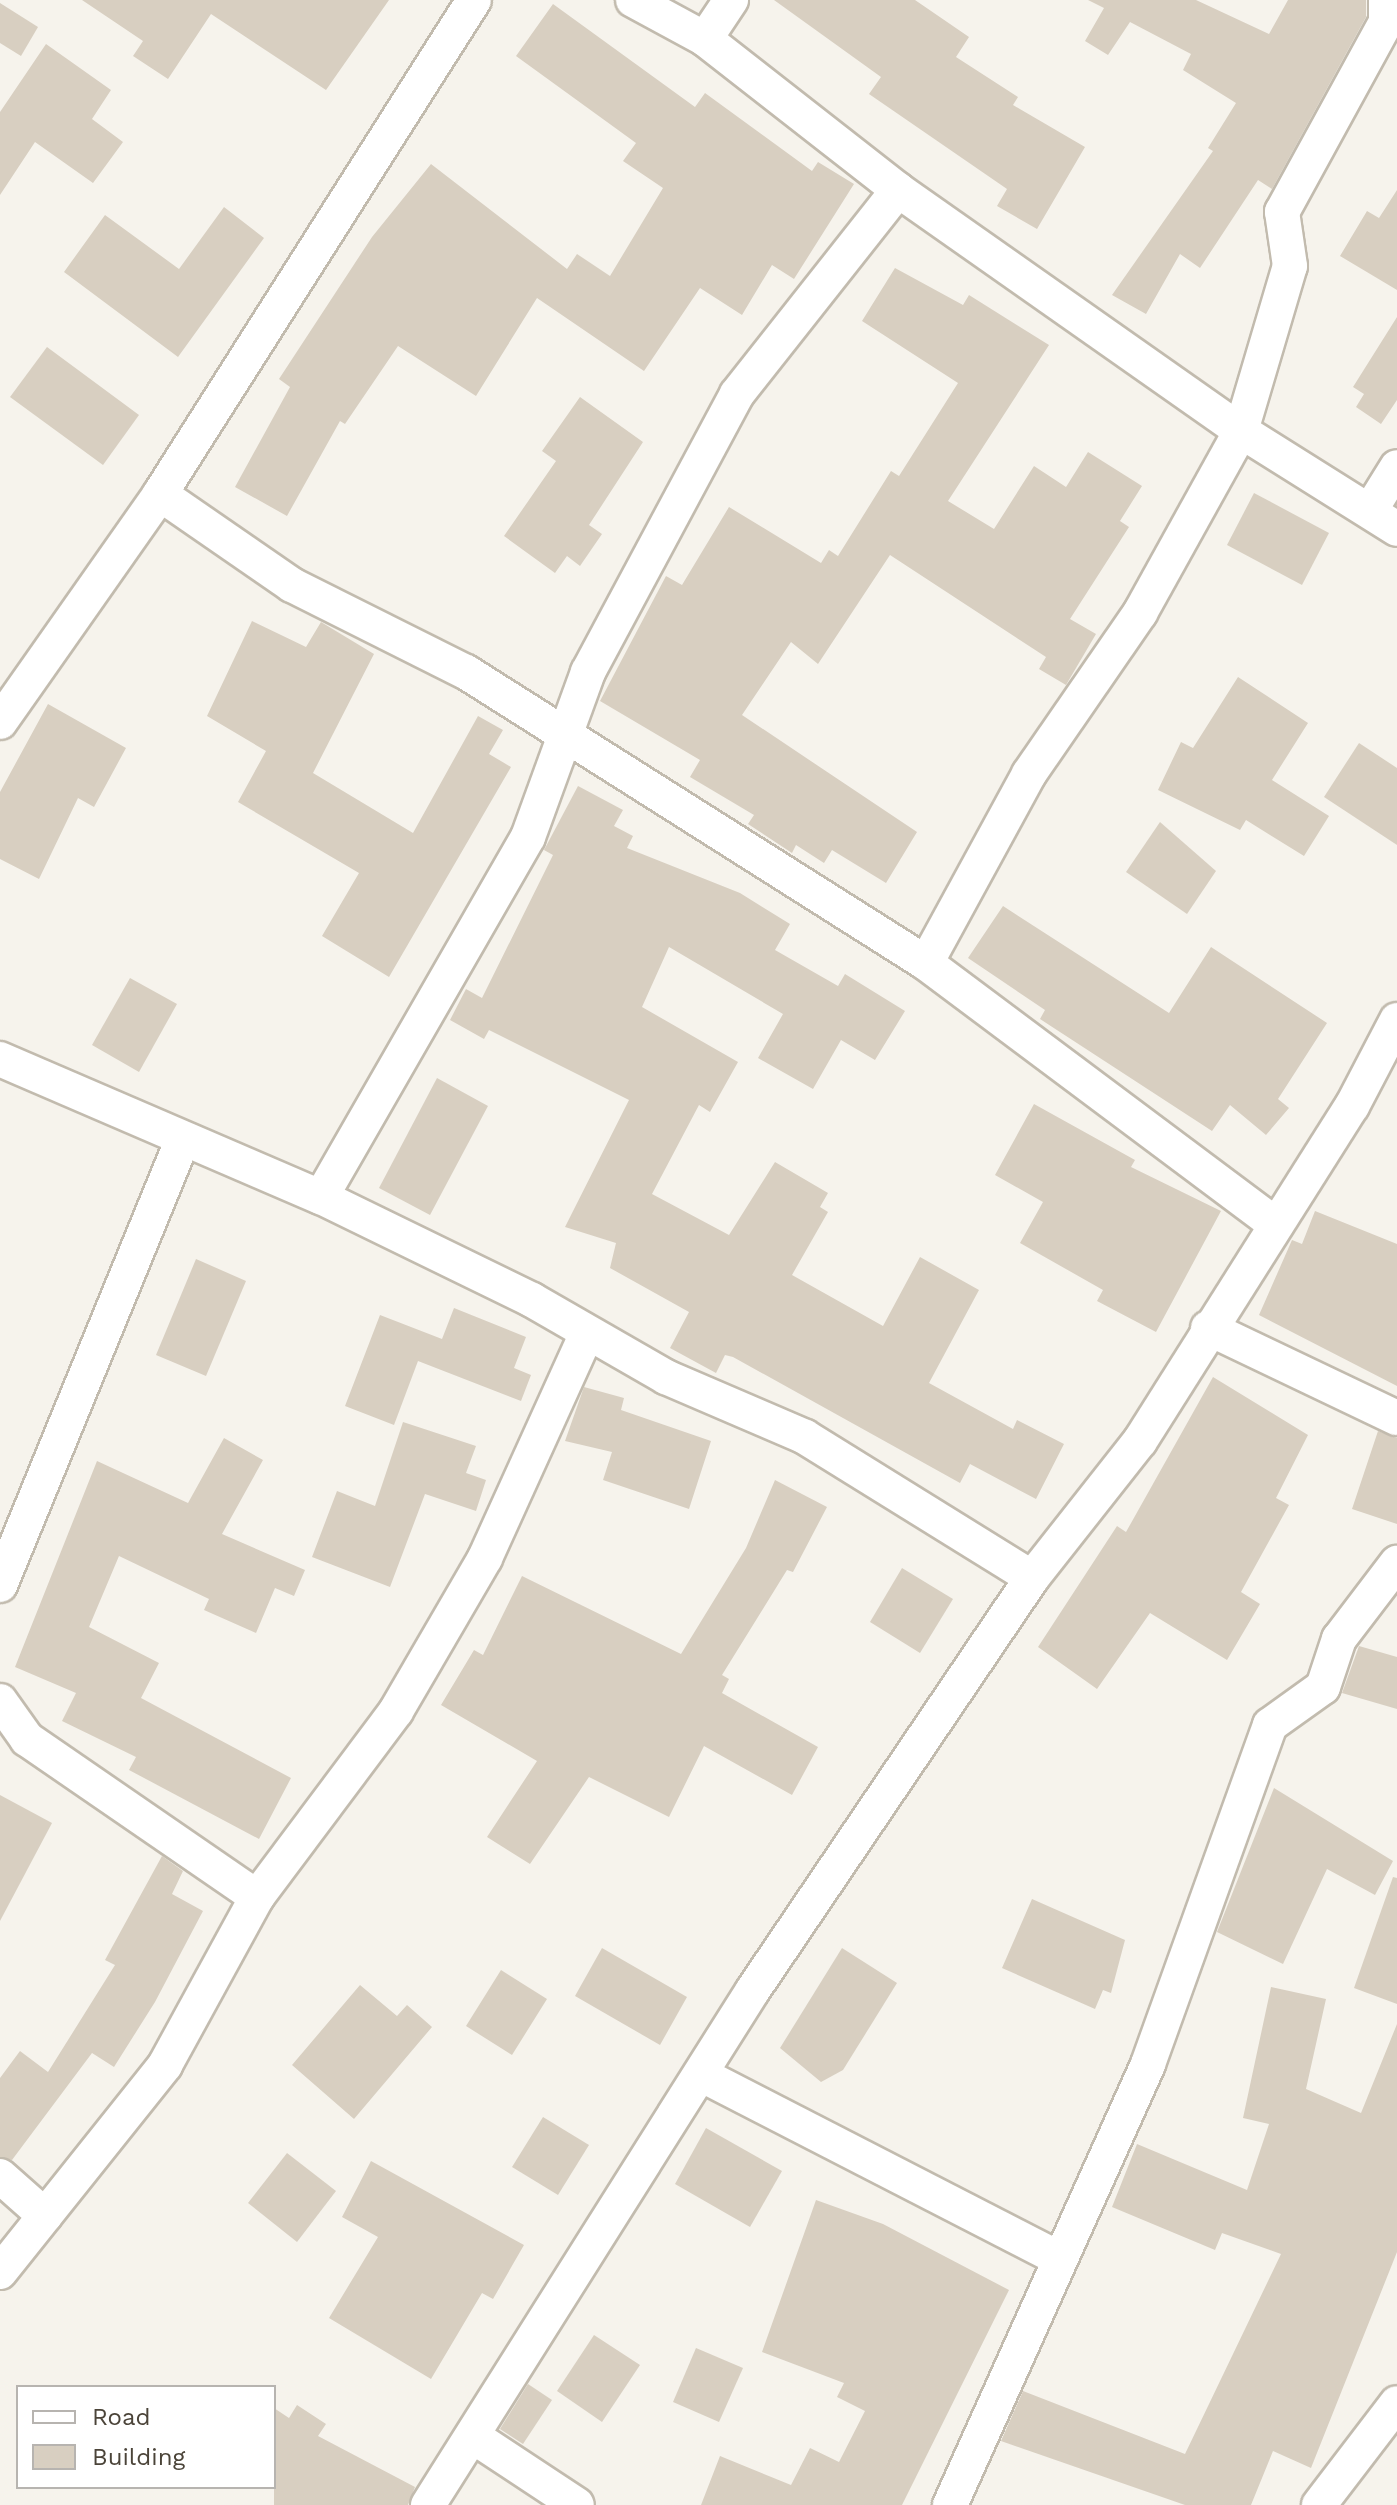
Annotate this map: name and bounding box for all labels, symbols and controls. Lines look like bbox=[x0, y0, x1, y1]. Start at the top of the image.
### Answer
legend bbox=[16, 2385, 276, 2489]
text: Road bbox=[92, 2403, 151, 2431]
text: Building bbox=[92, 2443, 185, 2471]

